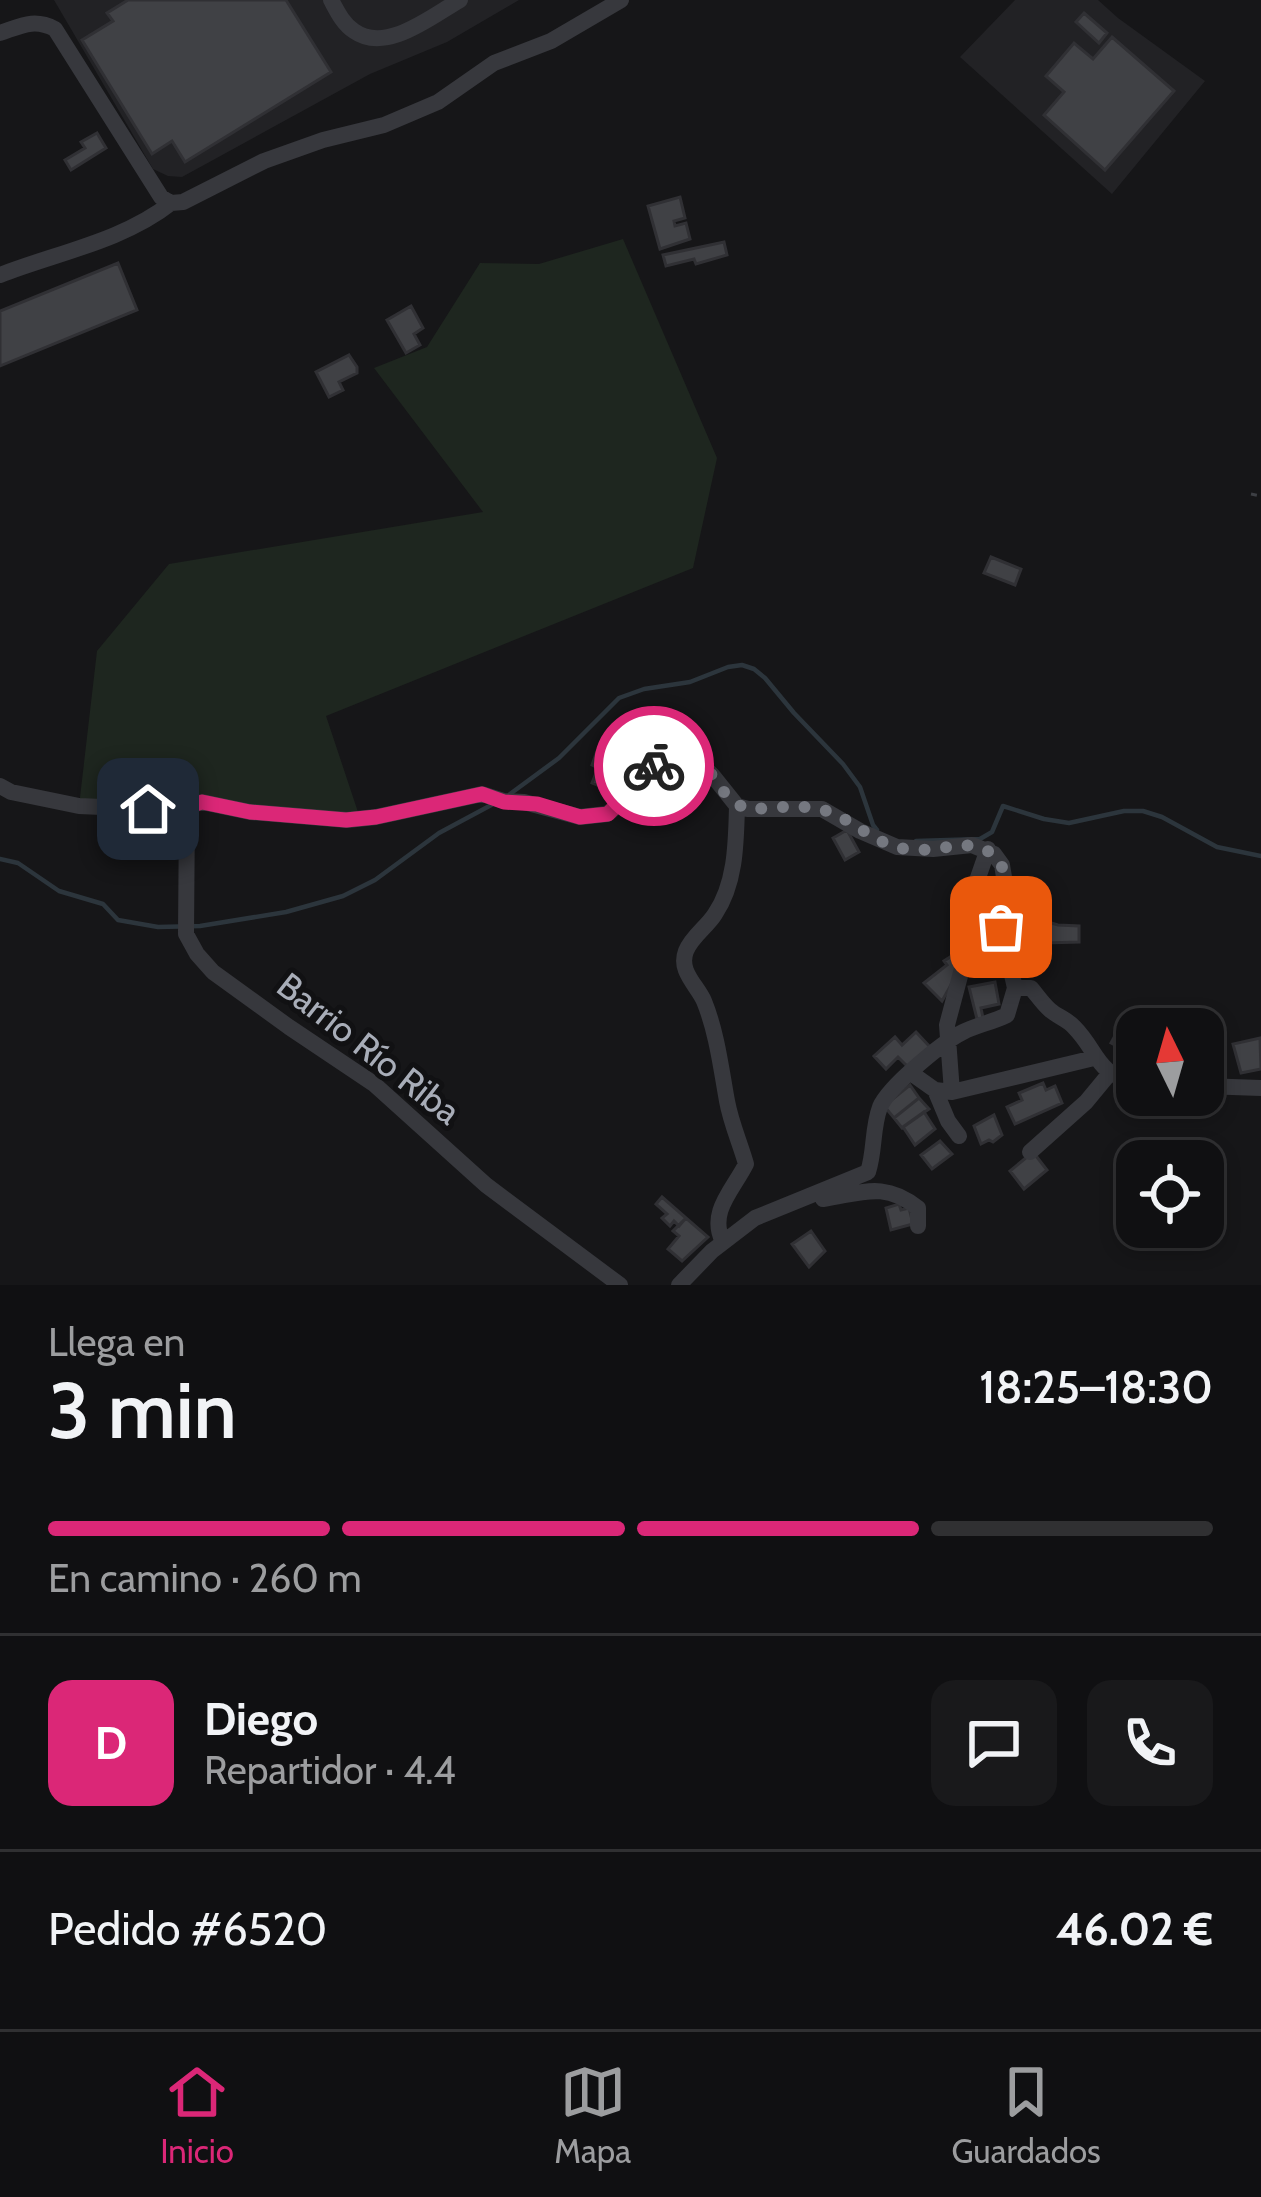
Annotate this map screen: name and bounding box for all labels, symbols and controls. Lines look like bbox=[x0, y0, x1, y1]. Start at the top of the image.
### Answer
courier bbox=[594, 706, 714, 826]
icon: bike bbox=[621, 733, 687, 799]
pin bbox=[97, 758, 199, 860]
icon: home bbox=[115, 776, 181, 842]
pin bbox=[950, 876, 1052, 978]
icon: bag bbox=[968, 894, 1034, 960]
street label: Barrio Río Riba bbox=[269, 963, 469, 1133]
north arrow bbox=[1116, 1008, 1224, 1116]
map controls bbox=[1116, 1008, 1224, 1248]
button: locate bbox=[1116, 1140, 1224, 1248]
text: Llega en bbox=[48, 1318, 185, 1366]
text: 18:25–18:30 bbox=[979, 1360, 1213, 1414]
text: 3 min bbox=[48, 1363, 237, 1458]
text: En camino · 260 m bbox=[48, 1554, 362, 1602]
button: chat bbox=[931, 1680, 1057, 1806]
button: phone bbox=[1087, 1680, 1213, 1806]
text: Diego bbox=[204, 1692, 318, 1746]
text: D bbox=[95, 1716, 127, 1770]
text: Repartidor · 4.4 bbox=[204, 1746, 456, 1794]
text: Pedido #6520 bbox=[48, 1902, 327, 1956]
text: 46.02 € bbox=[1056, 1902, 1213, 1956]
tab: Inicio bbox=[160, 2059, 234, 2171]
tab: Mapa bbox=[554, 2059, 631, 2171]
tab: Guardados bbox=[951, 2059, 1101, 2171]

